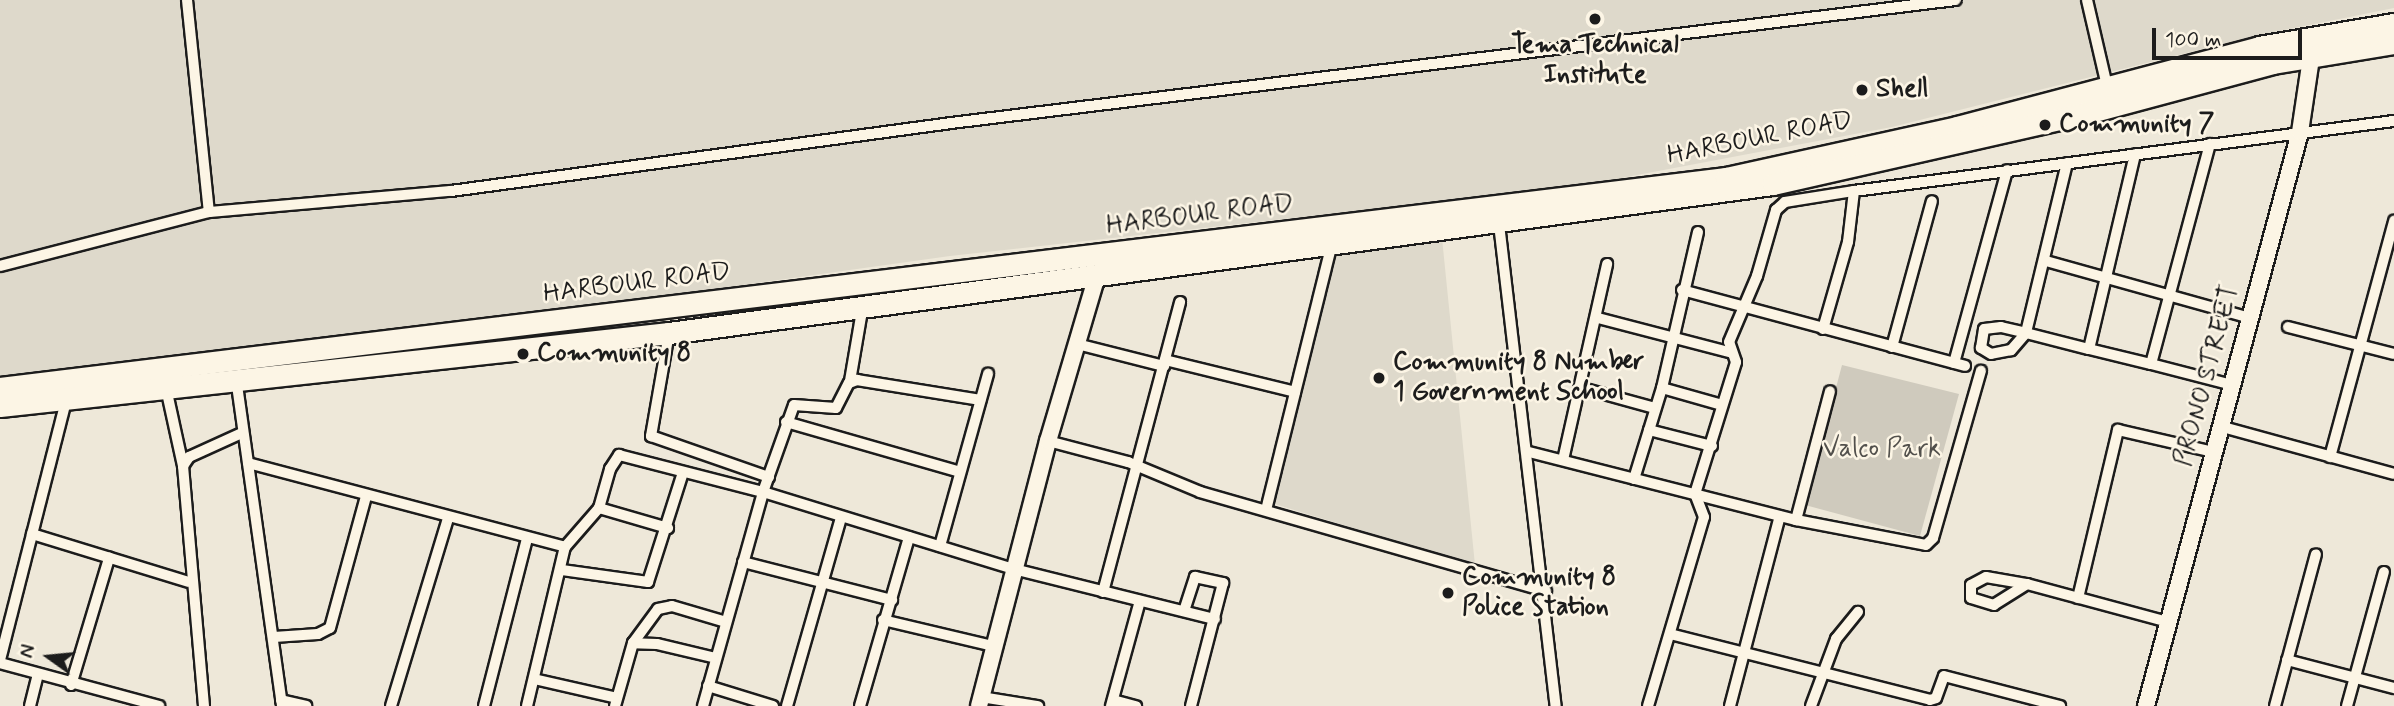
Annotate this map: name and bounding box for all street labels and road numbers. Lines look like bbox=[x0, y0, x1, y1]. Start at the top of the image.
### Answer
street label: HARBOUR ROAD bbox=[1665, 106, 1855, 172]
street label: HARBOUR ROAD bbox=[1105, 189, 1295, 243]
street label: HARBOUR ROAD bbox=[542, 257, 732, 311]
street label: PRONO STREET bbox=[2169, 282, 2247, 470]

